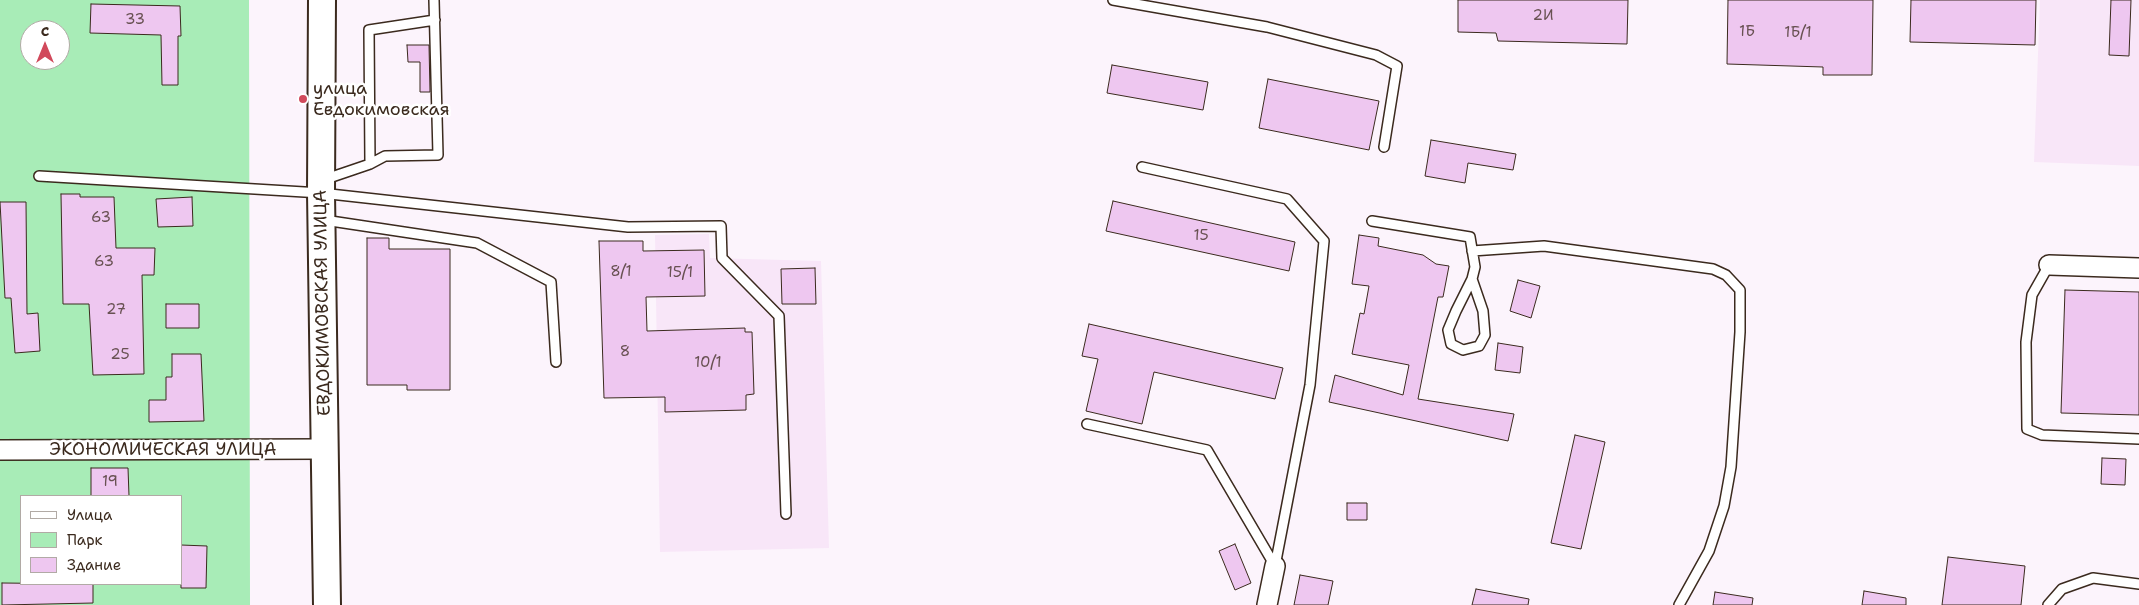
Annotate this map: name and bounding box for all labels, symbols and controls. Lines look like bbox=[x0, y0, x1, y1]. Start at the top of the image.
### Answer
house number: 2И bbox=[1532, 7, 1554, 25]
house number: 33 bbox=[125, 11, 145, 29]
north arrow bbox=[20, 20, 70, 70]
text: С bbox=[41, 22, 49, 40]
house number: 1Б bbox=[1739, 23, 1755, 41]
house number: 1Б/1 bbox=[1784, 24, 1812, 42]
place label: улица Евдокимовская bbox=[313, 78, 450, 120]
marker: улица Евдокимовская bbox=[297, 93, 309, 105]
street label: ЕВДОКИМОВСКАЯ УЛИЦА bbox=[310, 190, 336, 416]
house number: 63 bbox=[91, 209, 111, 227]
house number: 15 bbox=[1193, 227, 1209, 245]
house number: 63 bbox=[94, 253, 114, 271]
house number: 8/1 bbox=[610, 263, 632, 281]
house number: 15/1 bbox=[667, 264, 693, 282]
house number: 27 bbox=[106, 301, 126, 319]
house number: 8 bbox=[620, 343, 630, 361]
house number: 25 bbox=[110, 346, 130, 364]
house number: 10/1 bbox=[694, 354, 722, 372]
street label: ЭКОНОМИЧЕСКАЯ УЛИЦА bbox=[50, 439, 276, 461]
house number: 19 bbox=[102, 473, 118, 491]
legend bbox=[20, 495, 182, 585]
text: Улица bbox=[67, 505, 112, 525]
text: Парк bbox=[67, 530, 103, 550]
text: Здание bbox=[67, 555, 121, 575]

